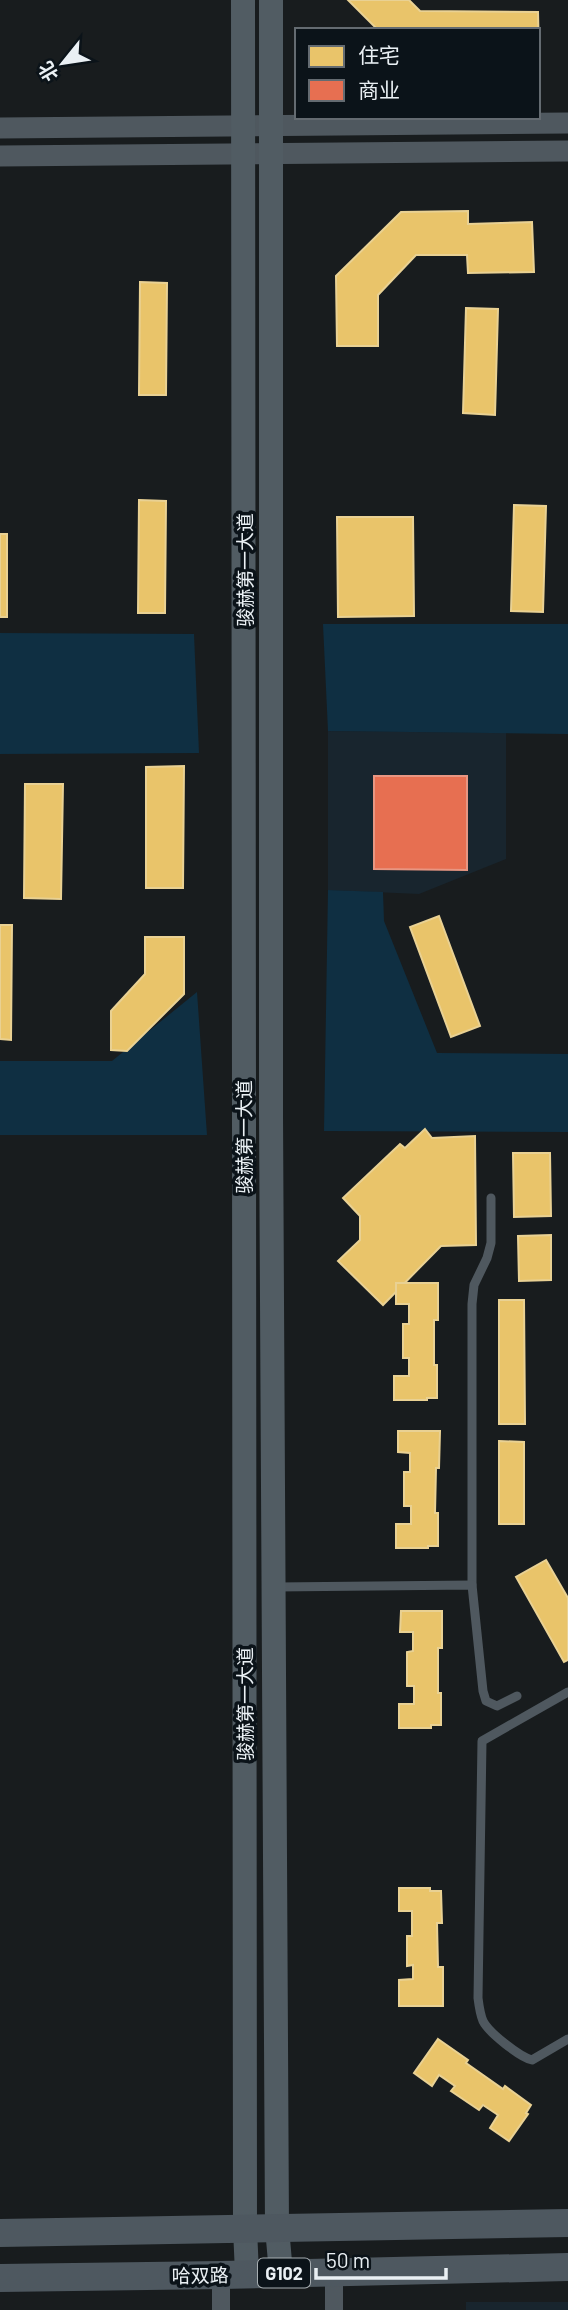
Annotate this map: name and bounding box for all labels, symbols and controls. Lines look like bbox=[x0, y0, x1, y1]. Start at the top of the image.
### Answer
north arrow bbox=[28, 28, 98, 98]
legend bbox=[295, 28, 540, 119]
text: 住宅 bbox=[358, 42, 400, 67]
text: 北 bbox=[33, 58, 63, 86]
text: 商业 bbox=[358, 77, 400, 102]
street label: 骏赫第一大道 bbox=[233, 513, 256, 627]
street label: 骏赫第一大道 bbox=[232, 1080, 255, 1194]
street label: 骏赫第一大道 bbox=[233, 1647, 256, 1761]
scale bar bbox=[316, 2236, 446, 2280]
text: 50 m bbox=[326, 2247, 370, 2272]
road number: G102 bbox=[258, 2258, 310, 2288]
street label: 哈双路 bbox=[171, 2263, 229, 2287]

